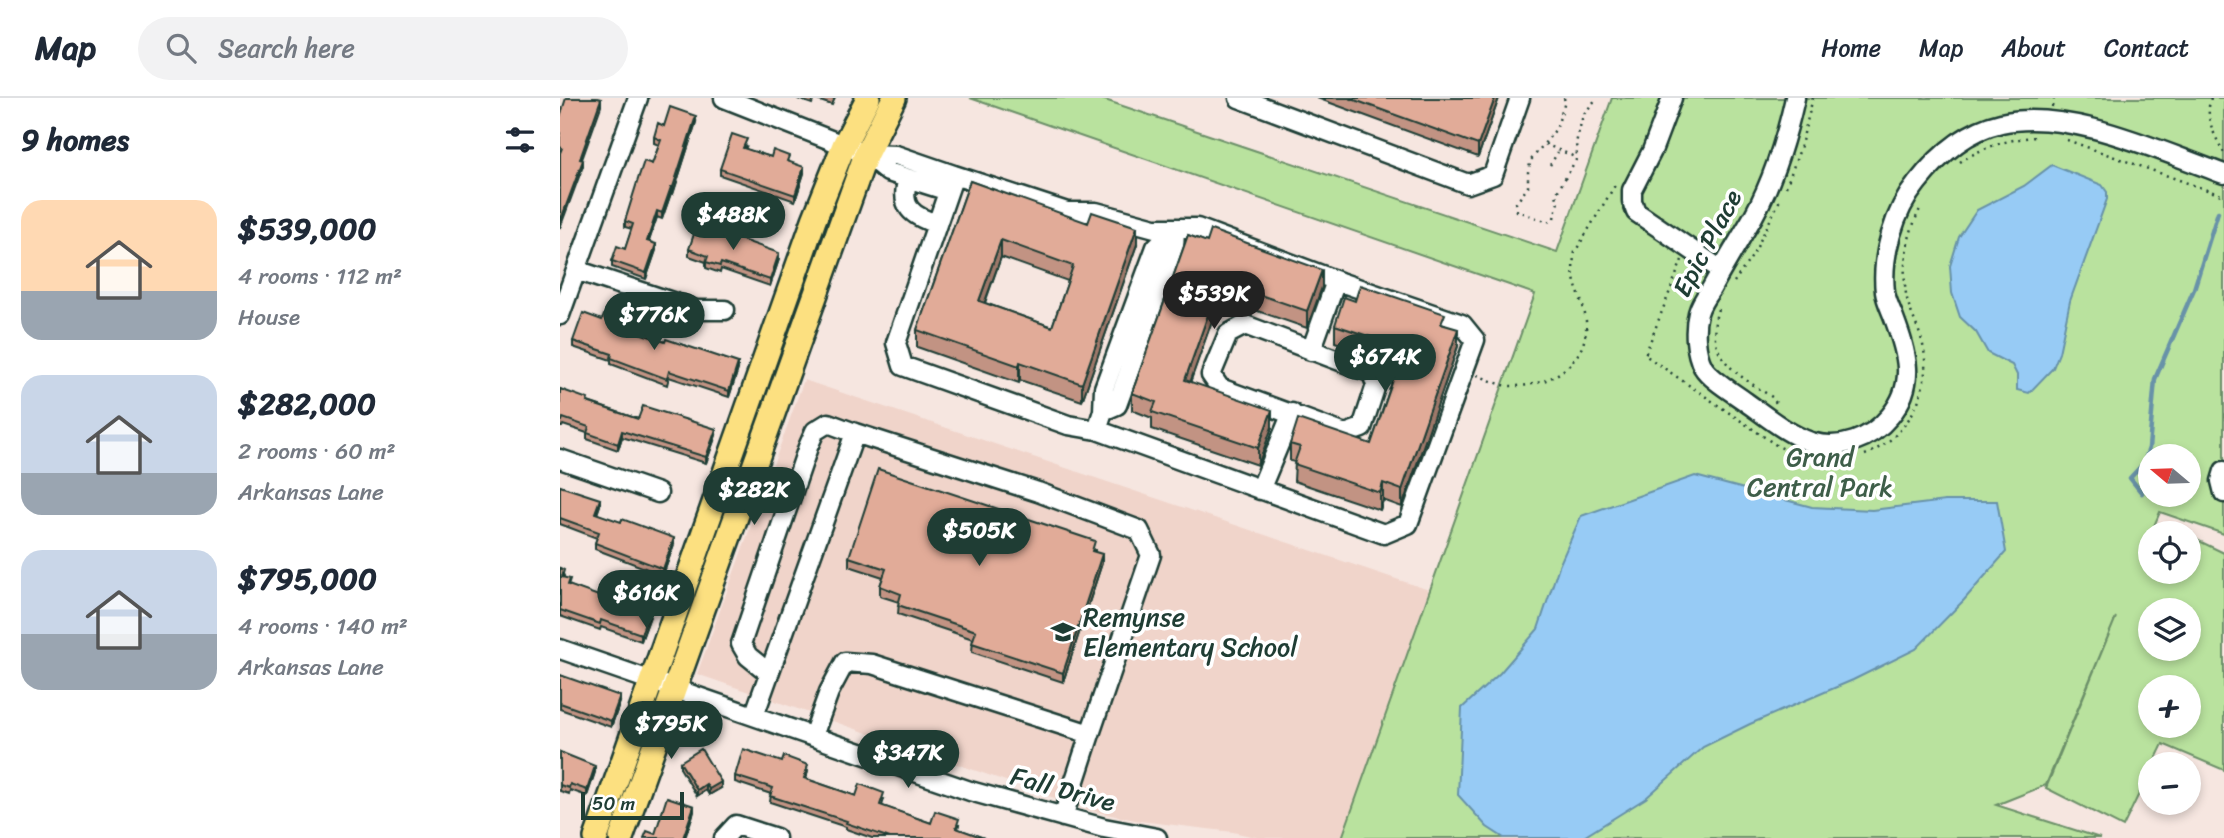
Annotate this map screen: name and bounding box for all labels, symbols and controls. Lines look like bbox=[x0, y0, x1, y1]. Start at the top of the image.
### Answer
search box bbox=[138, 17, 628, 80]
text: Map bbox=[35, 19, 96, 77]
text: Search here bbox=[218, 25, 355, 71]
text: Home bbox=[1821, 27, 1881, 69]
text: Map bbox=[1919, 27, 1963, 69]
text: About bbox=[2001, 27, 2066, 69]
text: Contact bbox=[2104, 27, 2189, 69]
icon: search bbox=[162, 29, 200, 67]
text: 9 homes bbox=[21, 113, 129, 167]
icon: filters bbox=[501, 121, 539, 159]
street label: Epic Place bbox=[1659, 180, 1755, 305]
pin: $488K bbox=[684, 192, 782, 252]
text: $488K bbox=[697, 194, 769, 235]
text: $539,000 bbox=[238, 202, 376, 256]
icon: home bbox=[77, 228, 161, 312]
text: 4 rooms · 112 m² bbox=[238, 256, 402, 297]
pin: $539K bbox=[1165, 272, 1263, 331]
text: $539K bbox=[1179, 273, 1249, 314]
pin: $776K bbox=[605, 292, 703, 352]
text: $776K bbox=[620, 294, 688, 335]
text: House bbox=[238, 297, 300, 338]
pin: $674K bbox=[1336, 334, 1434, 394]
text: $674K bbox=[1350, 336, 1420, 377]
text: $282,000 bbox=[238, 377, 376, 431]
icon: home bbox=[77, 403, 161, 487]
text: 2 rooms · 60 m² bbox=[238, 431, 396, 472]
park label: Grand Central Park bbox=[1747, 434, 1893, 510]
north arrow bbox=[2138, 444, 2202, 508]
map controls bbox=[2138, 444, 2201, 815]
pin: $282K bbox=[705, 468, 803, 527]
text: $282K bbox=[719, 469, 789, 510]
text: Arkansas Lane bbox=[238, 472, 384, 513]
pin: $505K bbox=[930, 508, 1028, 568]
text: $505K bbox=[943, 510, 1015, 551]
button: locate bbox=[2138, 521, 2201, 584]
text: $795,000 bbox=[238, 552, 377, 606]
pin: $616K bbox=[597, 570, 695, 630]
text: $616K bbox=[613, 572, 679, 613]
icon: home bbox=[77, 578, 161, 662]
place label: Remynse Elementary School bbox=[1083, 594, 1298, 670]
button: layers bbox=[2138, 598, 2201, 661]
text: 4 rooms · 140 m² bbox=[238, 606, 408, 647]
school or university icon: Remynse Elementary School bbox=[1049, 618, 1077, 646]
text: Arkansas Lane bbox=[238, 647, 384, 688]
button: + bbox=[2138, 675, 2201, 738]
pin: $795K bbox=[622, 702, 720, 761]
text: $795K bbox=[636, 703, 706, 744]
pin: $347K bbox=[859, 730, 957, 790]
text: $347K bbox=[873, 732, 943, 773]
button: − bbox=[2138, 752, 2201, 815]
street label: Fall Drive bbox=[1005, 753, 1121, 825]
text: 50 m bbox=[592, 787, 635, 820]
scale bar bbox=[581, 789, 684, 821]

